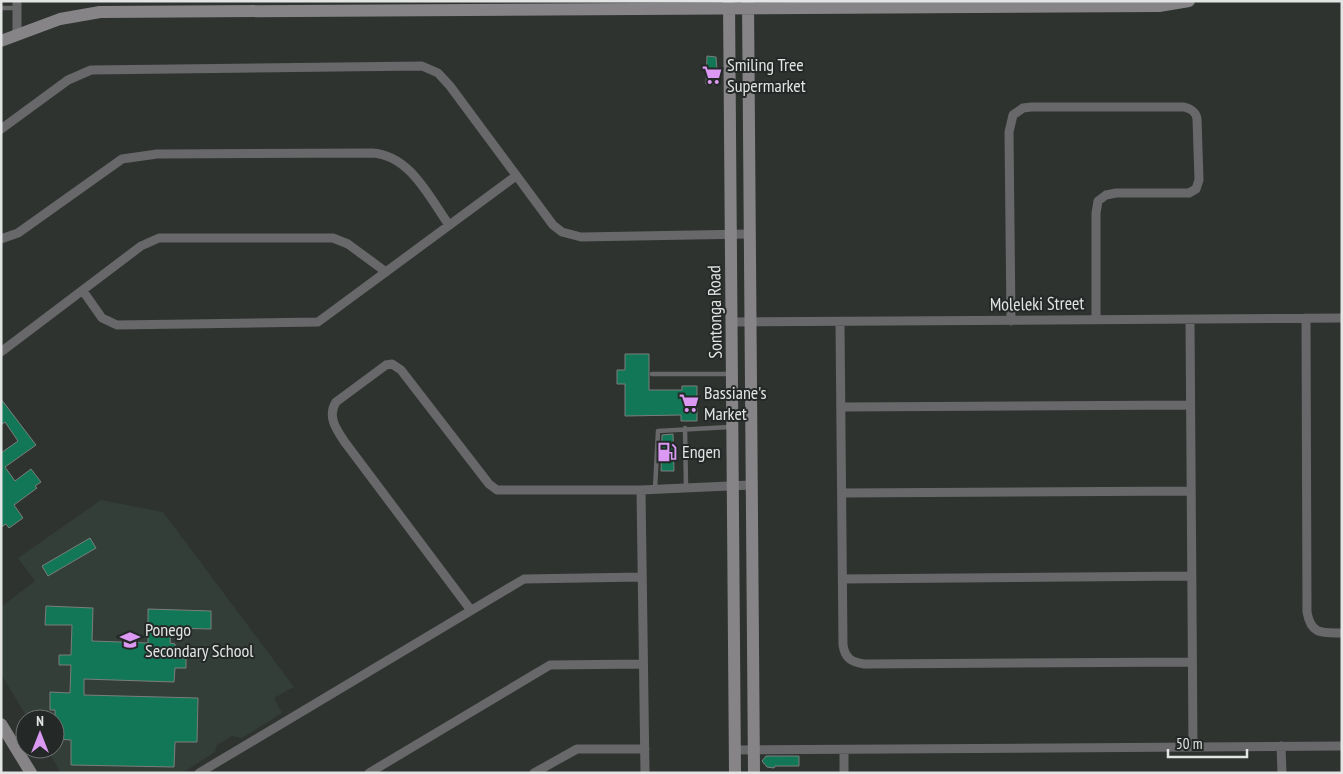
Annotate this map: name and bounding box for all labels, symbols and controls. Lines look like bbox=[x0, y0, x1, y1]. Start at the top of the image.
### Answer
place label: Smiling Tree Supermarket bbox=[727, 53, 806, 97]
supermarket icon: Smiling Tree Supermarket bbox=[701, 64, 723, 86]
street label: Sontonga Road bbox=[702, 265, 727, 359]
street label: Moleleki Street bbox=[990, 291, 1084, 316]
place label: Bassiane's Market bbox=[704, 381, 766, 425]
supermarket icon: Bassiane's Market bbox=[678, 392, 700, 414]
place label: Engen bbox=[682, 440, 721, 463]
fuel station icon: Engen bbox=[656, 441, 678, 463]
place label: Ponego Secondary School bbox=[145, 618, 254, 662]
school or university icon: Ponego Secondary School bbox=[119, 629, 141, 651]
north arrow bbox=[15, 709, 65, 759]
text: N bbox=[36, 712, 44, 730]
scale bar bbox=[1168, 726, 1247, 758]
text: 50 m bbox=[1176, 734, 1202, 753]

